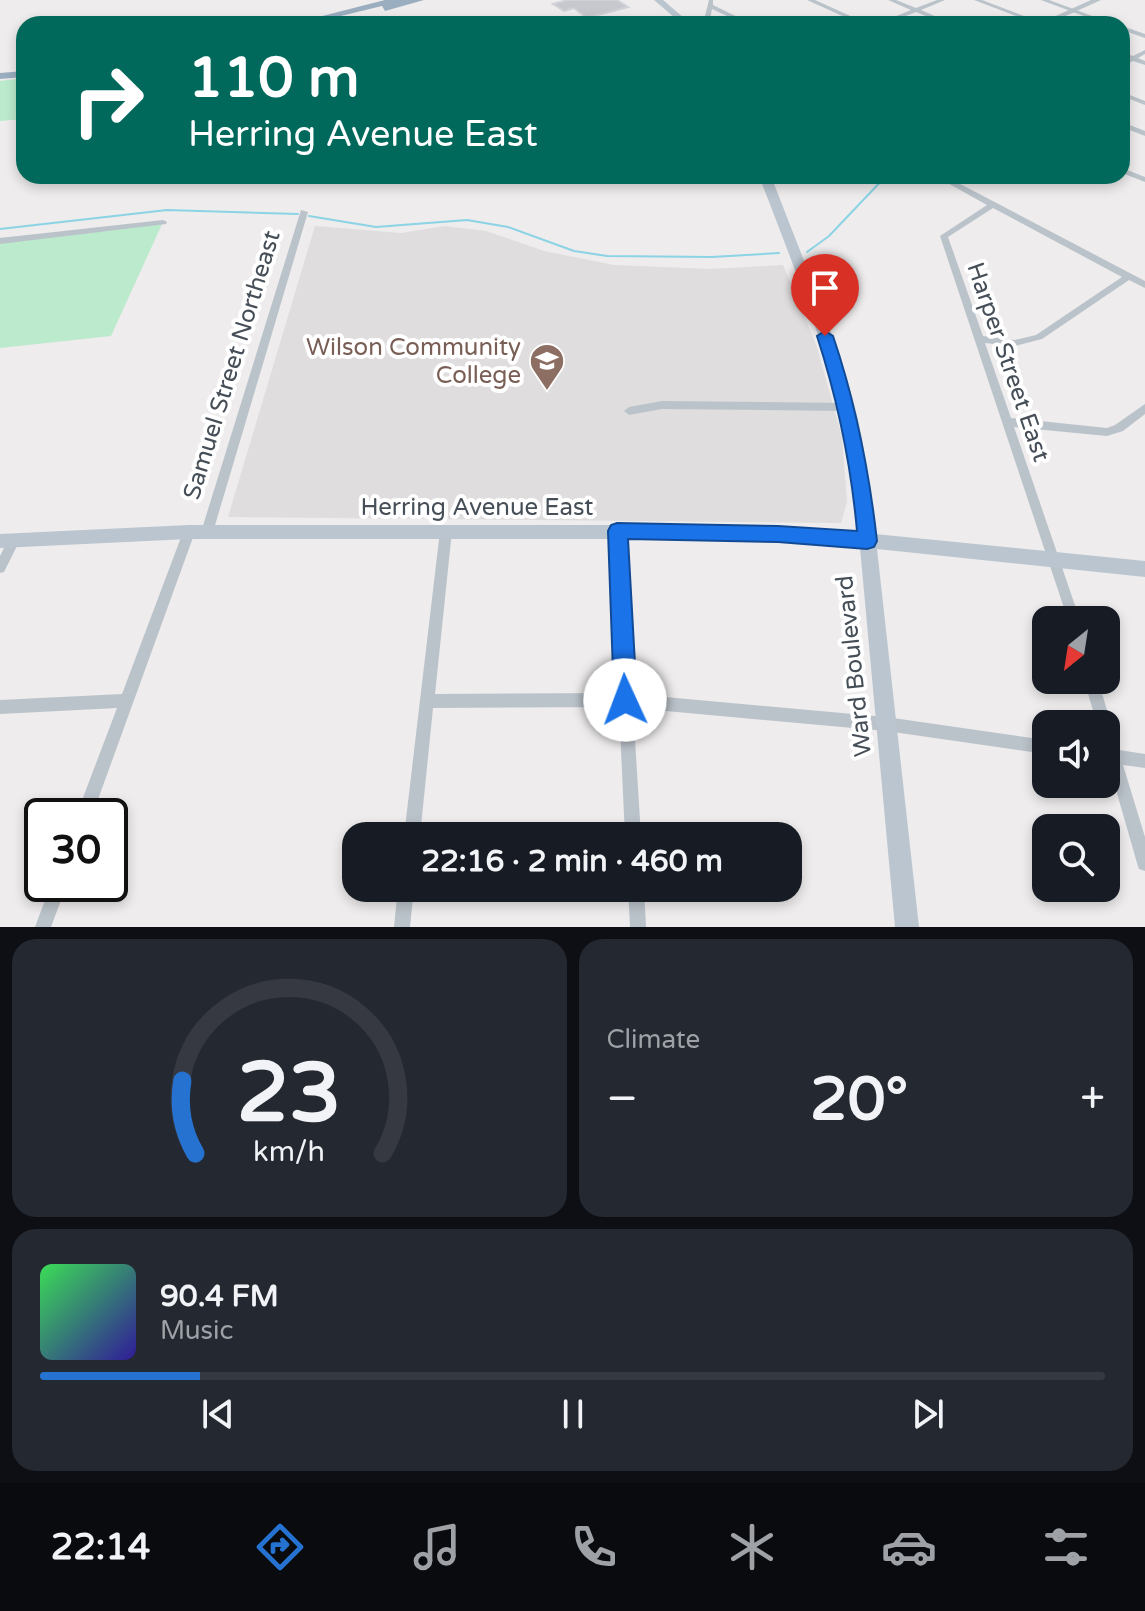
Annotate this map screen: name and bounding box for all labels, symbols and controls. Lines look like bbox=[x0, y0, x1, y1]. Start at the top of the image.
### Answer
text: 110 m bbox=[188, 45, 359, 112]
icon: right bbox=[56, 48, 160, 152]
text: Herring Avenue East bbox=[188, 113, 538, 156]
street label: Samuel Street Northeast bbox=[177, 227, 287, 503]
pin bbox=[791, 254, 859, 336]
street label: Harper Street East bbox=[960, 258, 1056, 466]
icon: arrive bbox=[803, 266, 847, 310]
place label: Wilson Community College bbox=[306, 333, 521, 390]
school or university icon: Wilson Community College bbox=[528, 342, 566, 392]
street label: Herring Avenue East bbox=[360, 493, 594, 522]
street label: Ward Boulevard bbox=[830, 574, 878, 758]
north arrow bbox=[1032, 606, 1120, 694]
map controls bbox=[1032, 606, 1120, 902]
position arrow bbox=[583, 658, 667, 742]
button: sound bbox=[1032, 710, 1120, 798]
speed limit sign: 30 bbox=[24, 798, 128, 902]
button: search bbox=[1032, 814, 1120, 902]
text: 22:16 · 2 min · 460 m bbox=[421, 843, 723, 880]
text: Climate bbox=[607, 1024, 700, 1055]
text: 23 bbox=[237, 1044, 341, 1144]
text: 20° bbox=[810, 1064, 908, 1136]
text: − bbox=[607, 1073, 638, 1126]
text: + bbox=[1080, 1073, 1105, 1126]
text: km/h bbox=[253, 1135, 325, 1169]
text: 90.4 FM bbox=[160, 1278, 279, 1315]
text: Music bbox=[160, 1315, 233, 1346]
icon: previous bbox=[196, 1392, 240, 1436]
icon: pause bbox=[551, 1392, 595, 1436]
icon: next bbox=[906, 1392, 950, 1436]
icon: directions bbox=[252, 1519, 308, 1575]
icon: music bbox=[409, 1519, 465, 1575]
icon: phone bbox=[566, 1519, 622, 1575]
icon: climate bbox=[724, 1519, 780, 1575]
icon: car bbox=[881, 1519, 937, 1575]
icon: filters bbox=[1038, 1519, 1094, 1575]
text: 22:14 bbox=[51, 1526, 150, 1569]

